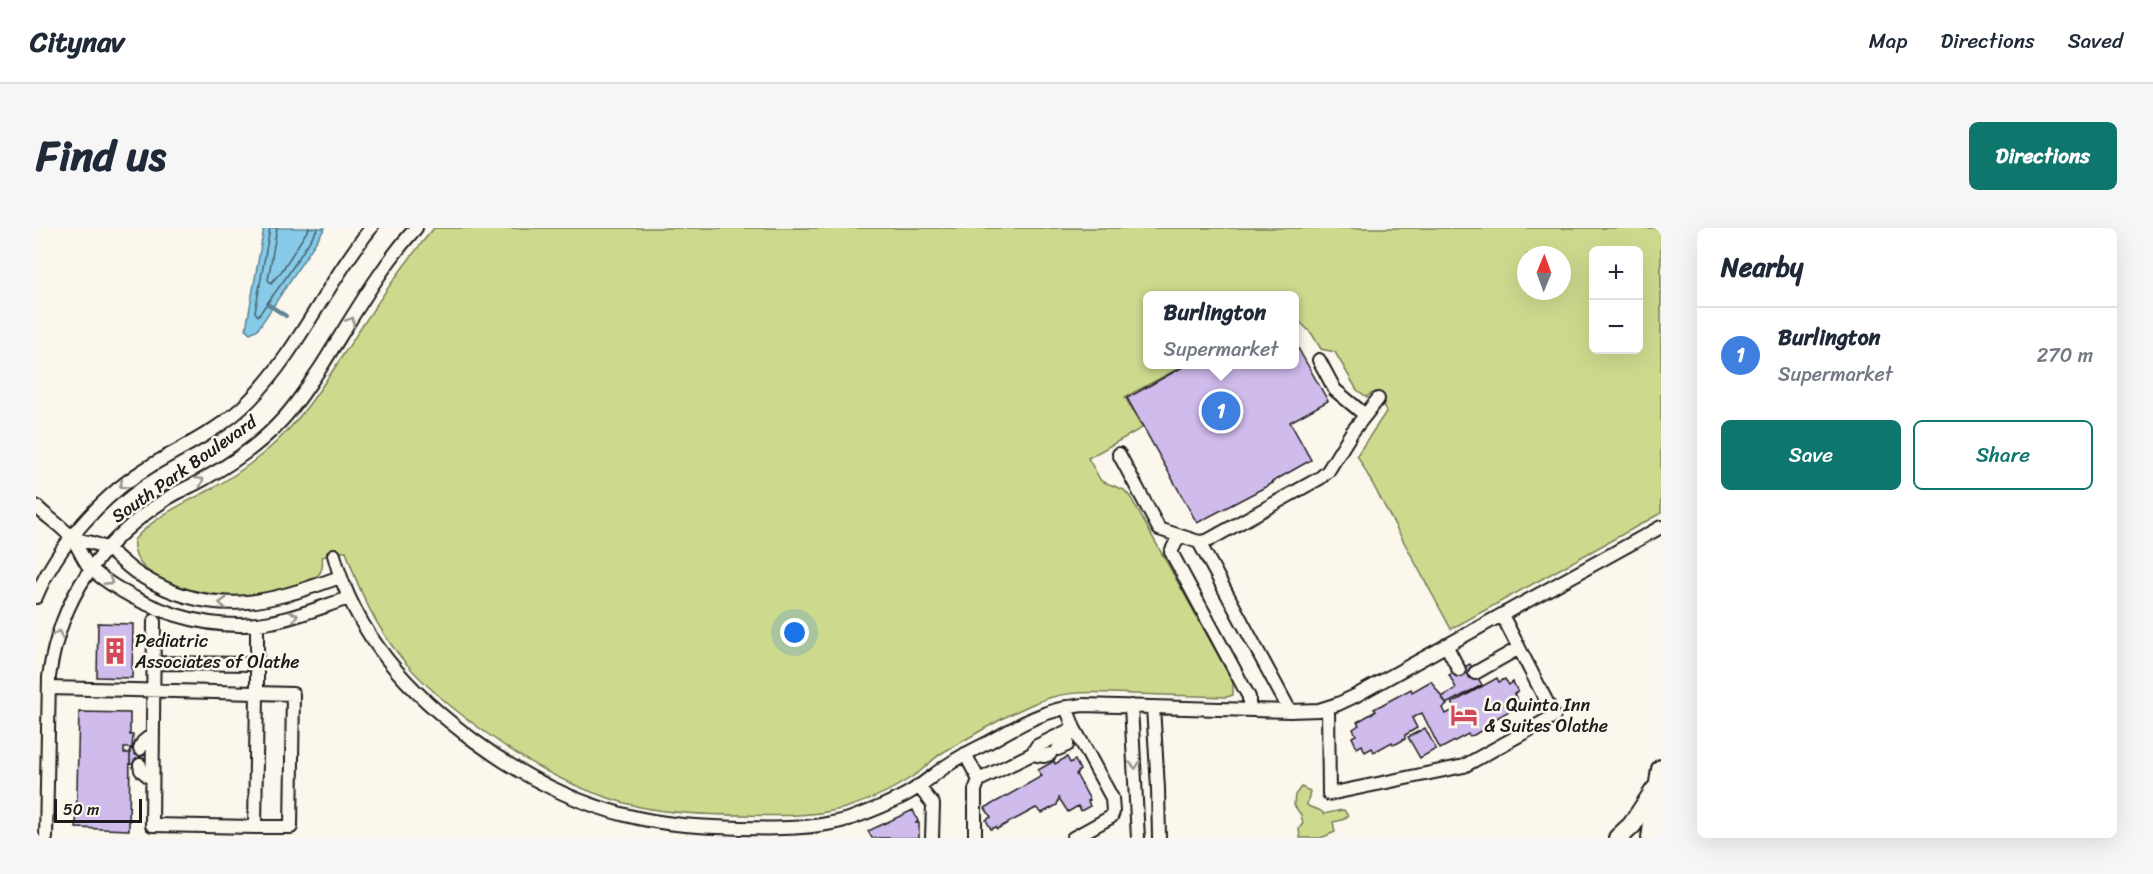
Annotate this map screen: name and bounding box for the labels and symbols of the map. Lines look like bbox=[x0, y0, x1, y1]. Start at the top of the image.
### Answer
north arrow bbox=[1517, 246, 1571, 300]
one-way arrow bbox=[344, 317, 355, 328]
pin: 1 bbox=[1202, 388, 1240, 434]
street label: South Park Boulevard bbox=[104, 406, 265, 531]
one-way arrow bbox=[194, 477, 204, 488]
one-way arrow bbox=[119, 478, 130, 489]
one-way arrow bbox=[103, 574, 114, 585]
one-way arrow bbox=[218, 597, 227, 610]
one-way arrow bbox=[288, 611, 299, 623]
your location bbox=[780, 618, 809, 647]
place label: Pediatric Associates of Olathe bbox=[134, 625, 300, 678]
one-way arrow bbox=[51, 629, 63, 640]
building icon: Pediatric Associates of Olathe bbox=[100, 636, 130, 666]
place label: La Quinta Inn & Suites Olathe bbox=[1484, 689, 1608, 742]
hotel icon: La Quinta Inn & Suites Olathe bbox=[1449, 700, 1479, 730]
one-way arrow bbox=[1128, 760, 1141, 769]
scale bar bbox=[54, 796, 142, 824]

